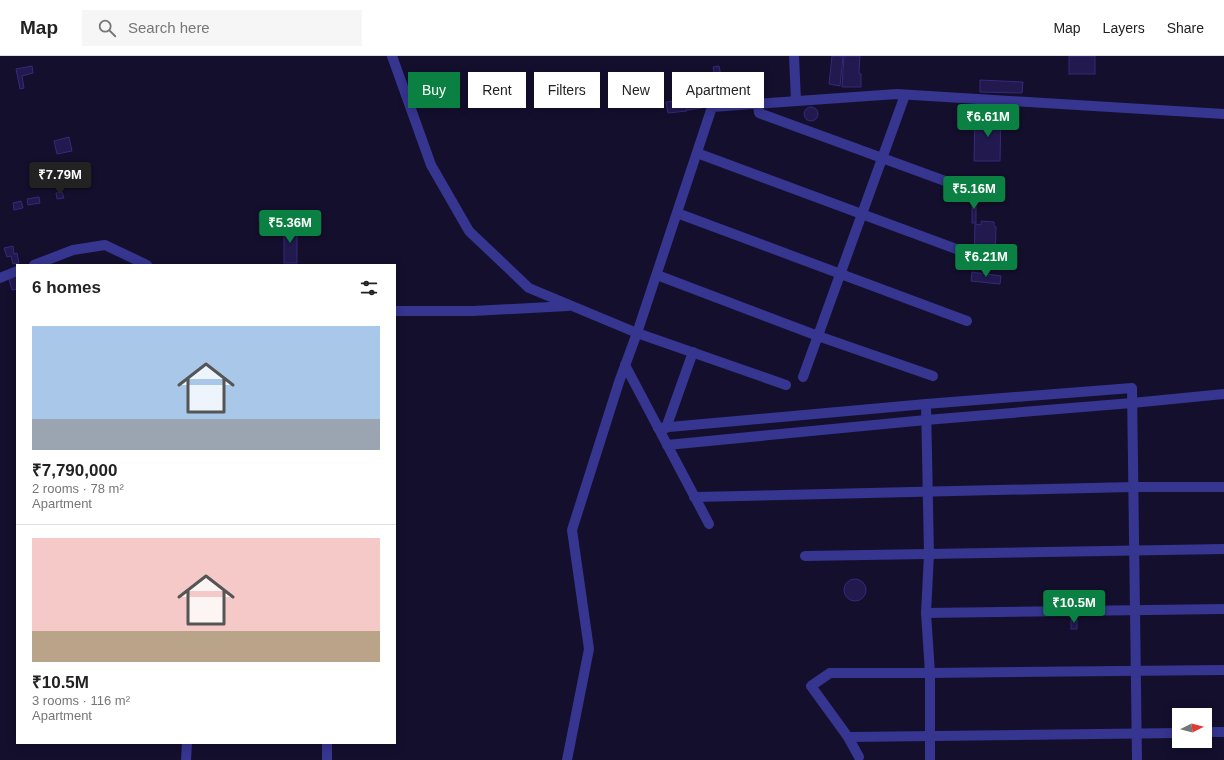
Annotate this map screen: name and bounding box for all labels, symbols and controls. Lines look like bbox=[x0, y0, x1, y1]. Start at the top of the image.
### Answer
search box bbox=[82, 10, 362, 46]
text: Map bbox=[20, 17, 58, 38]
icon: search bbox=[96, 17, 118, 39]
text: Search here bbox=[128, 19, 210, 36]
text: Map bbox=[1053, 20, 1081, 36]
text: Layers bbox=[1103, 20, 1145, 36]
text: Share bbox=[1167, 20, 1204, 36]
chip: Buy bbox=[408, 72, 460, 108]
chip: Rent bbox=[468, 72, 526, 108]
chip: Filters bbox=[534, 72, 600, 108]
chip: New bbox=[608, 72, 664, 108]
chip: Apartment bbox=[672, 72, 764, 108]
pin: ₹6.61M bbox=[955, 104, 1021, 138]
text: ₹6.61M bbox=[966, 109, 1010, 124]
pin: ₹7.79M bbox=[27, 162, 93, 196]
text: ₹7.79M bbox=[38, 167, 82, 182]
pin: ₹5.16M bbox=[941, 176, 1007, 210]
text: ₹5.16M bbox=[952, 181, 996, 196]
pin: ₹5.36M bbox=[257, 210, 323, 244]
text: ₹5.36M bbox=[268, 215, 312, 230]
pin: ₹6.21M bbox=[953, 244, 1019, 278]
text: ₹6.21M bbox=[964, 249, 1008, 264]
icon: filters bbox=[358, 277, 380, 299]
text: 6 homes bbox=[32, 278, 101, 297]
icon: home bbox=[170, 352, 242, 424]
text: ₹7,790,000 bbox=[32, 461, 117, 480]
text: 2 rooms · 78 m² bbox=[32, 481, 124, 496]
text: Apartment bbox=[32, 496, 92, 511]
icon: home bbox=[170, 564, 242, 636]
pin: ₹10.5M bbox=[1041, 590, 1107, 624]
text: ₹10.5M bbox=[1052, 595, 1096, 610]
text: ₹10.5M bbox=[32, 673, 89, 692]
text: 3 rooms · 116 m² bbox=[32, 693, 130, 708]
text: Apartment bbox=[32, 708, 92, 723]
north arrow bbox=[1172, 708, 1212, 748]
map controls bbox=[1172, 708, 1212, 748]

